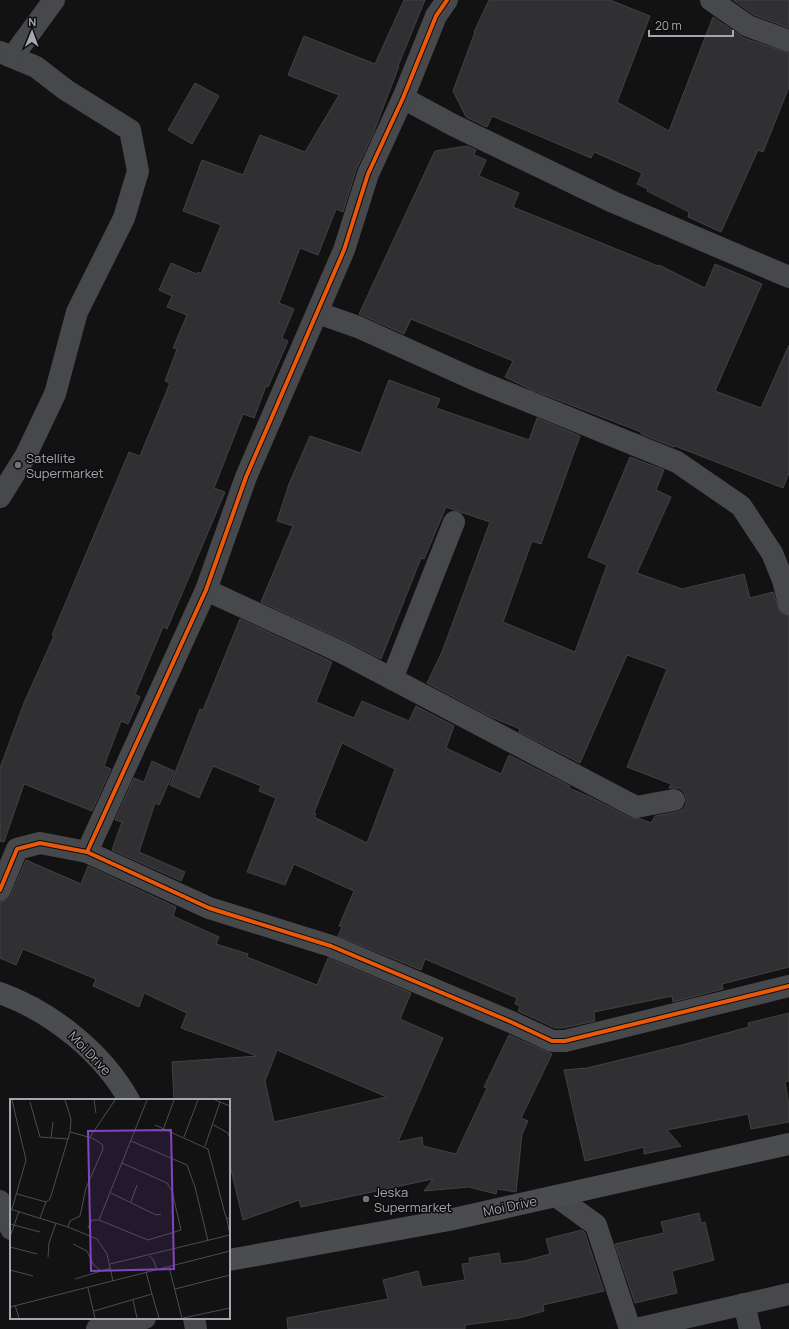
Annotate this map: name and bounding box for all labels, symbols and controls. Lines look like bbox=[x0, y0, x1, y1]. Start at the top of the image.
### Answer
north arrow bbox=[12, 12, 52, 52]
scale bar bbox=[649, 12, 733, 38]
text: N bbox=[28, 14, 36, 29]
text: 20 m bbox=[655, 17, 682, 34]
place label: Satellite Supermarket bbox=[26, 449, 104, 482]
marker: Satellite Supermarket bbox=[13, 460, 23, 470]
street label: Moi Drive bbox=[65, 1027, 116, 1079]
inset map bbox=[10, 1099, 230, 1319]
place label: Jeska Supermarket bbox=[374, 1183, 452, 1216]
street label: Moi Drive bbox=[481, 1191, 539, 1220]
marker: Jeska Supermarket bbox=[361, 1194, 371, 1204]

